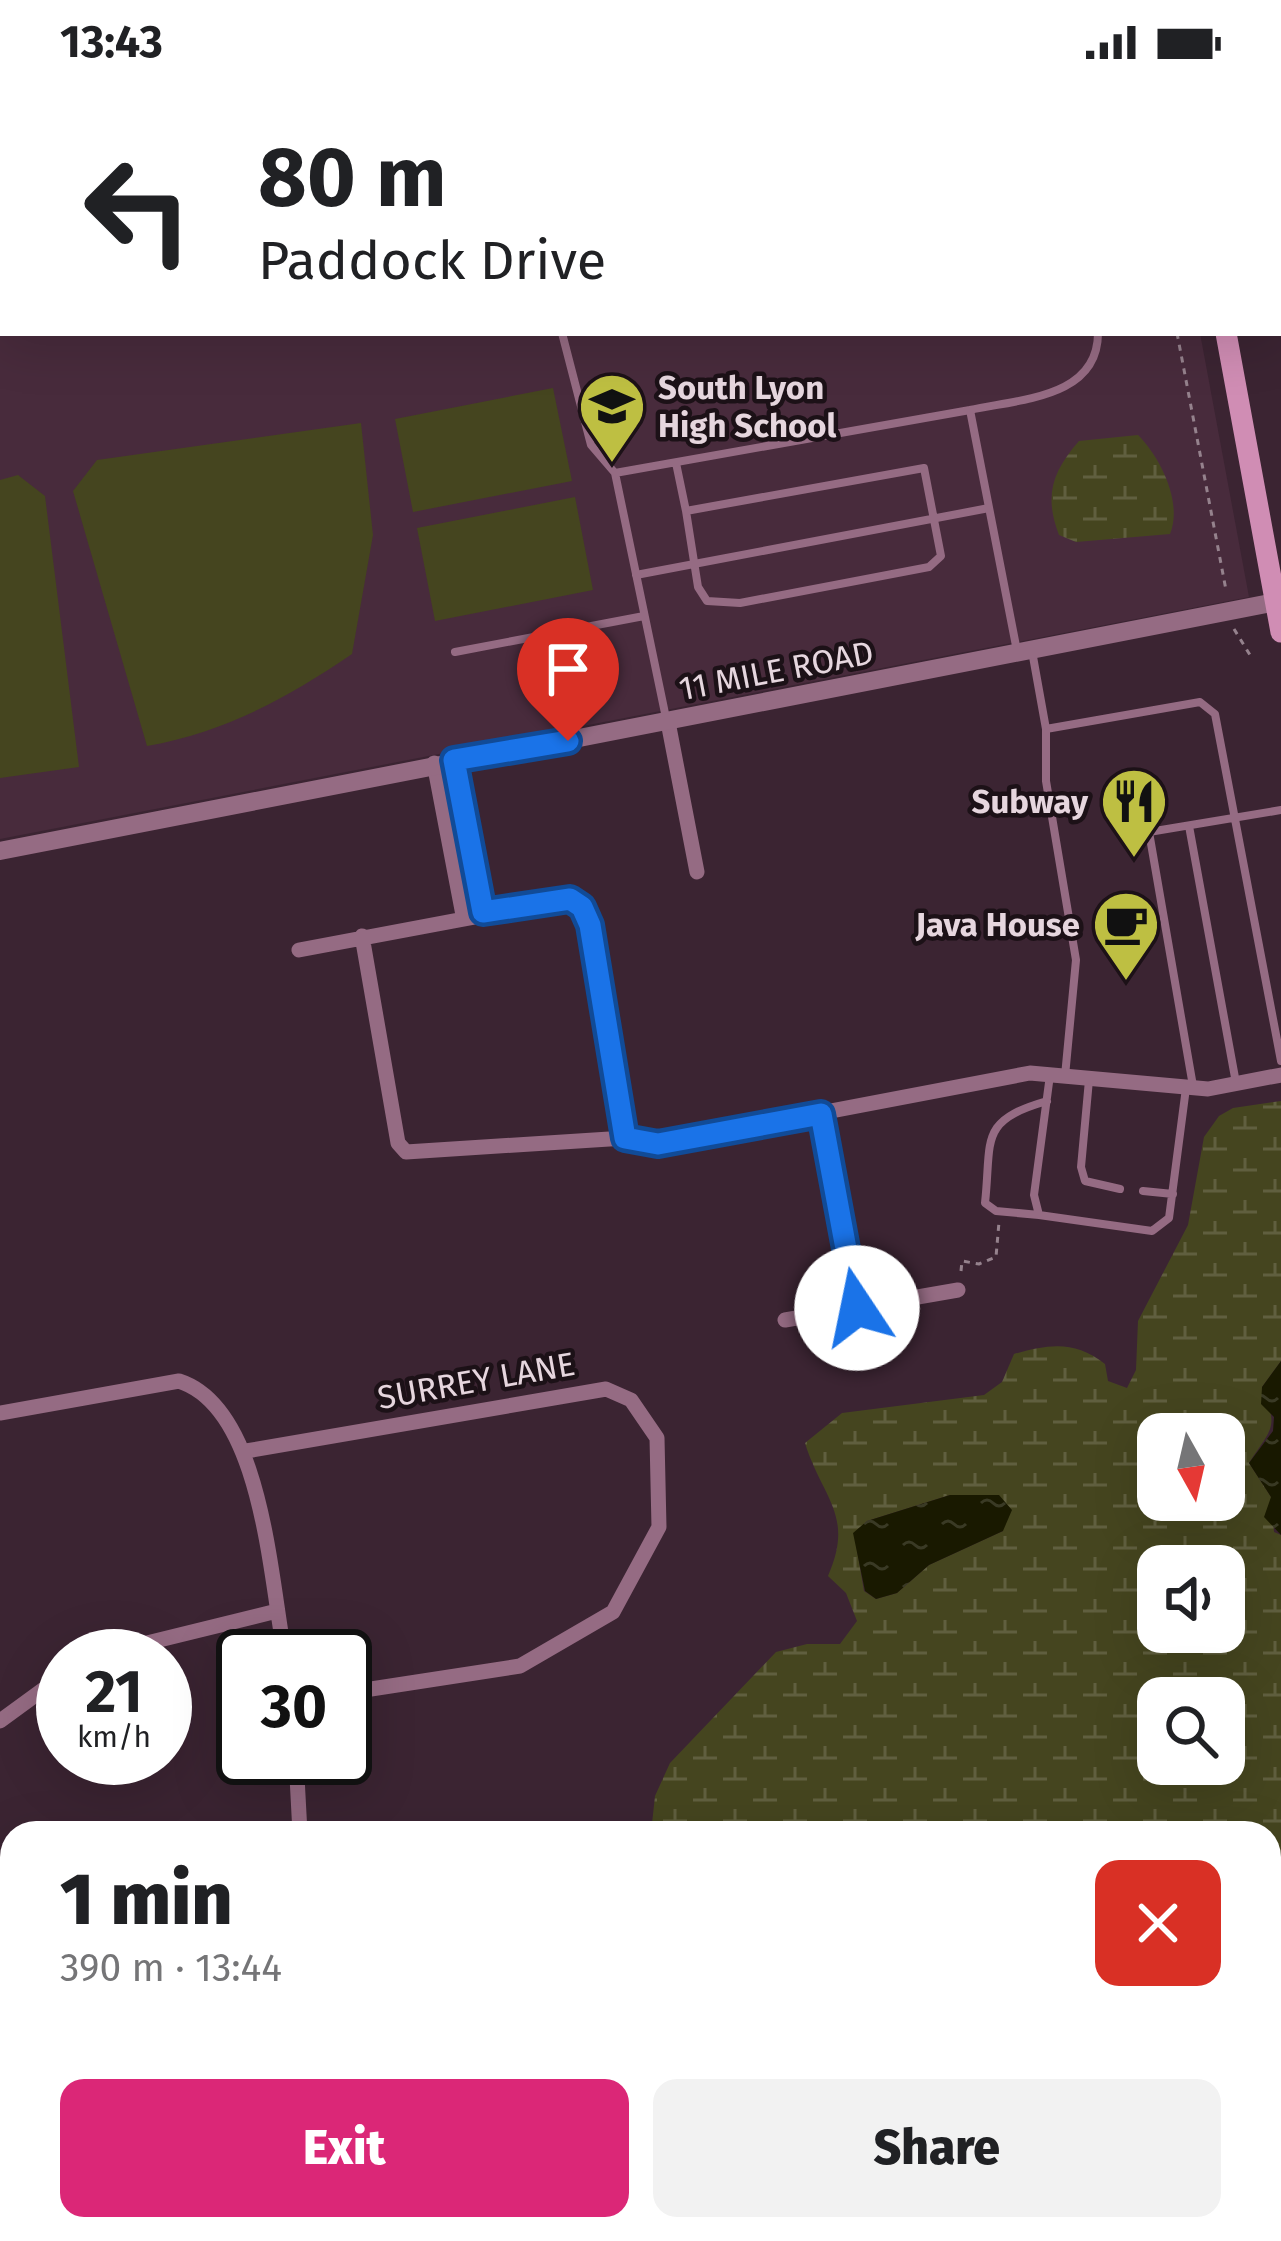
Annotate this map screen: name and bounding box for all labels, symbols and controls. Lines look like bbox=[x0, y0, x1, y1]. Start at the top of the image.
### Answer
text: 13:43 bbox=[60, 15, 163, 69]
text: 80 m bbox=[258, 127, 447, 228]
icon: left bbox=[60, 132, 216, 288]
text: Paddock Drive bbox=[258, 229, 606, 293]
place label: South Lyon High School bbox=[658, 368, 837, 446]
school or university icon: South Lyon High School bbox=[577, 371, 647, 465]
pin bbox=[517, 618, 619, 741]
street label: 11 MILE ROAD bbox=[675, 633, 877, 709]
icon: arrive bbox=[535, 636, 601, 702]
restaurant icon: Subway bbox=[1099, 766, 1169, 860]
place label: Subway bbox=[972, 782, 1089, 822]
cafe icon: Java House bbox=[1091, 889, 1161, 983]
place label: Java House bbox=[915, 905, 1080, 945]
position arrow bbox=[794, 1245, 920, 1371]
street label: SURREY LANE bbox=[374, 1344, 578, 1418]
north arrow bbox=[1137, 1413, 1245, 1521]
map controls bbox=[1137, 1413, 1245, 1785]
button: sound bbox=[1137, 1545, 1245, 1653]
speed limit sign: 30 bbox=[216, 1629, 372, 1785]
text: 21 bbox=[85, 1656, 143, 1728]
button: search bbox=[1137, 1677, 1245, 1785]
text: km/h bbox=[77, 1719, 151, 1755]
text: 1 min bbox=[60, 1857, 233, 1943]
button: close bbox=[1095, 1860, 1221, 1986]
text: 390 m · 13:44 bbox=[60, 1945, 282, 1991]
button: Exit bbox=[60, 2079, 629, 2217]
button: Share bbox=[653, 2079, 1221, 2217]

